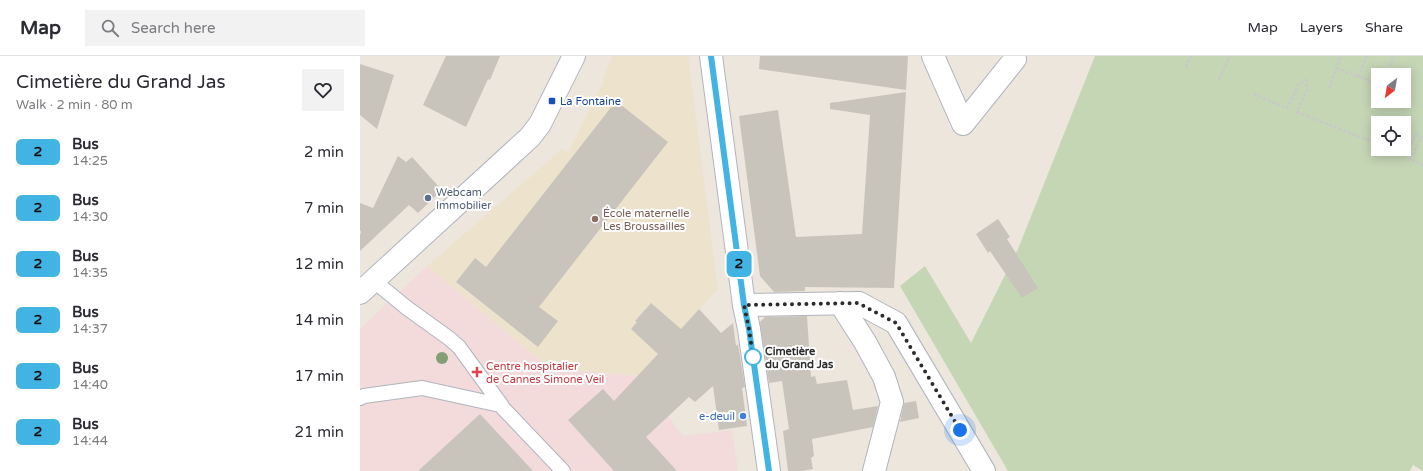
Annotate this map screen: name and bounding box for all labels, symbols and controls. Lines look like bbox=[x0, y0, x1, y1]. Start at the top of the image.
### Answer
search box bbox=[85, 10, 365, 46]
text: Map bbox=[20, 17, 61, 39]
icon: search bbox=[99, 17, 121, 39]
text: Search here bbox=[131, 19, 215, 37]
text: Map bbox=[1248, 19, 1278, 36]
text: Layers bbox=[1300, 19, 1343, 36]
text: Share bbox=[1365, 19, 1403, 36]
north arrow bbox=[1371, 68, 1411, 108]
map controls bbox=[1371, 68, 1411, 156]
button: heart bbox=[302, 69, 344, 111]
text: Cimetière du Grand Jas bbox=[16, 71, 226, 93]
place label: La Fontaine bbox=[560, 95, 621, 108]
marker: La Fontaine bbox=[547, 96, 557, 106]
text: Walk · 2 min · 80 m bbox=[16, 97, 133, 113]
button: locate bbox=[1371, 116, 1411, 156]
text: Bus bbox=[72, 135, 99, 153]
text: 2 bbox=[34, 143, 42, 160]
text: 2 min bbox=[304, 143, 344, 161]
text: 14:25 bbox=[72, 153, 108, 169]
place label: Webcam Immobilier bbox=[436, 186, 492, 212]
text: Bus bbox=[72, 191, 99, 209]
marker: Webcam Immobilier bbox=[423, 193, 433, 203]
text: 2 bbox=[34, 199, 42, 216]
text: 7 min bbox=[304, 199, 344, 217]
place label: École maternelle Les Broussailles bbox=[603, 206, 690, 233]
text: 14:30 bbox=[72, 209, 108, 225]
marker: École maternelle Les Broussailles bbox=[590, 214, 600, 224]
text: Bus bbox=[72, 247, 99, 265]
line badge: 2 bbox=[726, 251, 752, 277]
text: 2 bbox=[34, 255, 42, 272]
text: 12 min bbox=[295, 255, 344, 273]
text: 2 bbox=[735, 255, 743, 272]
text: 14:35 bbox=[72, 265, 108, 281]
text: Bus bbox=[72, 303, 99, 321]
text: 2 bbox=[34, 311, 42, 328]
text: 14 min bbox=[295, 311, 344, 329]
text: 14:37 bbox=[72, 321, 108, 337]
place label: Cimetière du Grand Jas bbox=[765, 345, 834, 371]
marker: Cimetière du Grand Jas bbox=[744, 348, 762, 366]
text: Bus bbox=[72, 359, 99, 377]
place label: Centre hospitalier de Cannes Simone Veil bbox=[486, 360, 604, 386]
marker: Centre hospitalier de Cannes Simone Veil bbox=[471, 366, 483, 378]
text: 2 bbox=[34, 367, 42, 384]
text: 17 min bbox=[295, 367, 344, 385]
text: 14:40 bbox=[72, 377, 108, 393]
place label: e-deuil bbox=[699, 410, 735, 423]
marker: e-deuil bbox=[738, 411, 748, 421]
text: Bus bbox=[72, 415, 99, 433]
your location bbox=[950, 420, 970, 440]
text: 2 bbox=[34, 423, 42, 440]
text: 21 min bbox=[295, 423, 344, 441]
text: 14:44 bbox=[72, 433, 108, 449]

